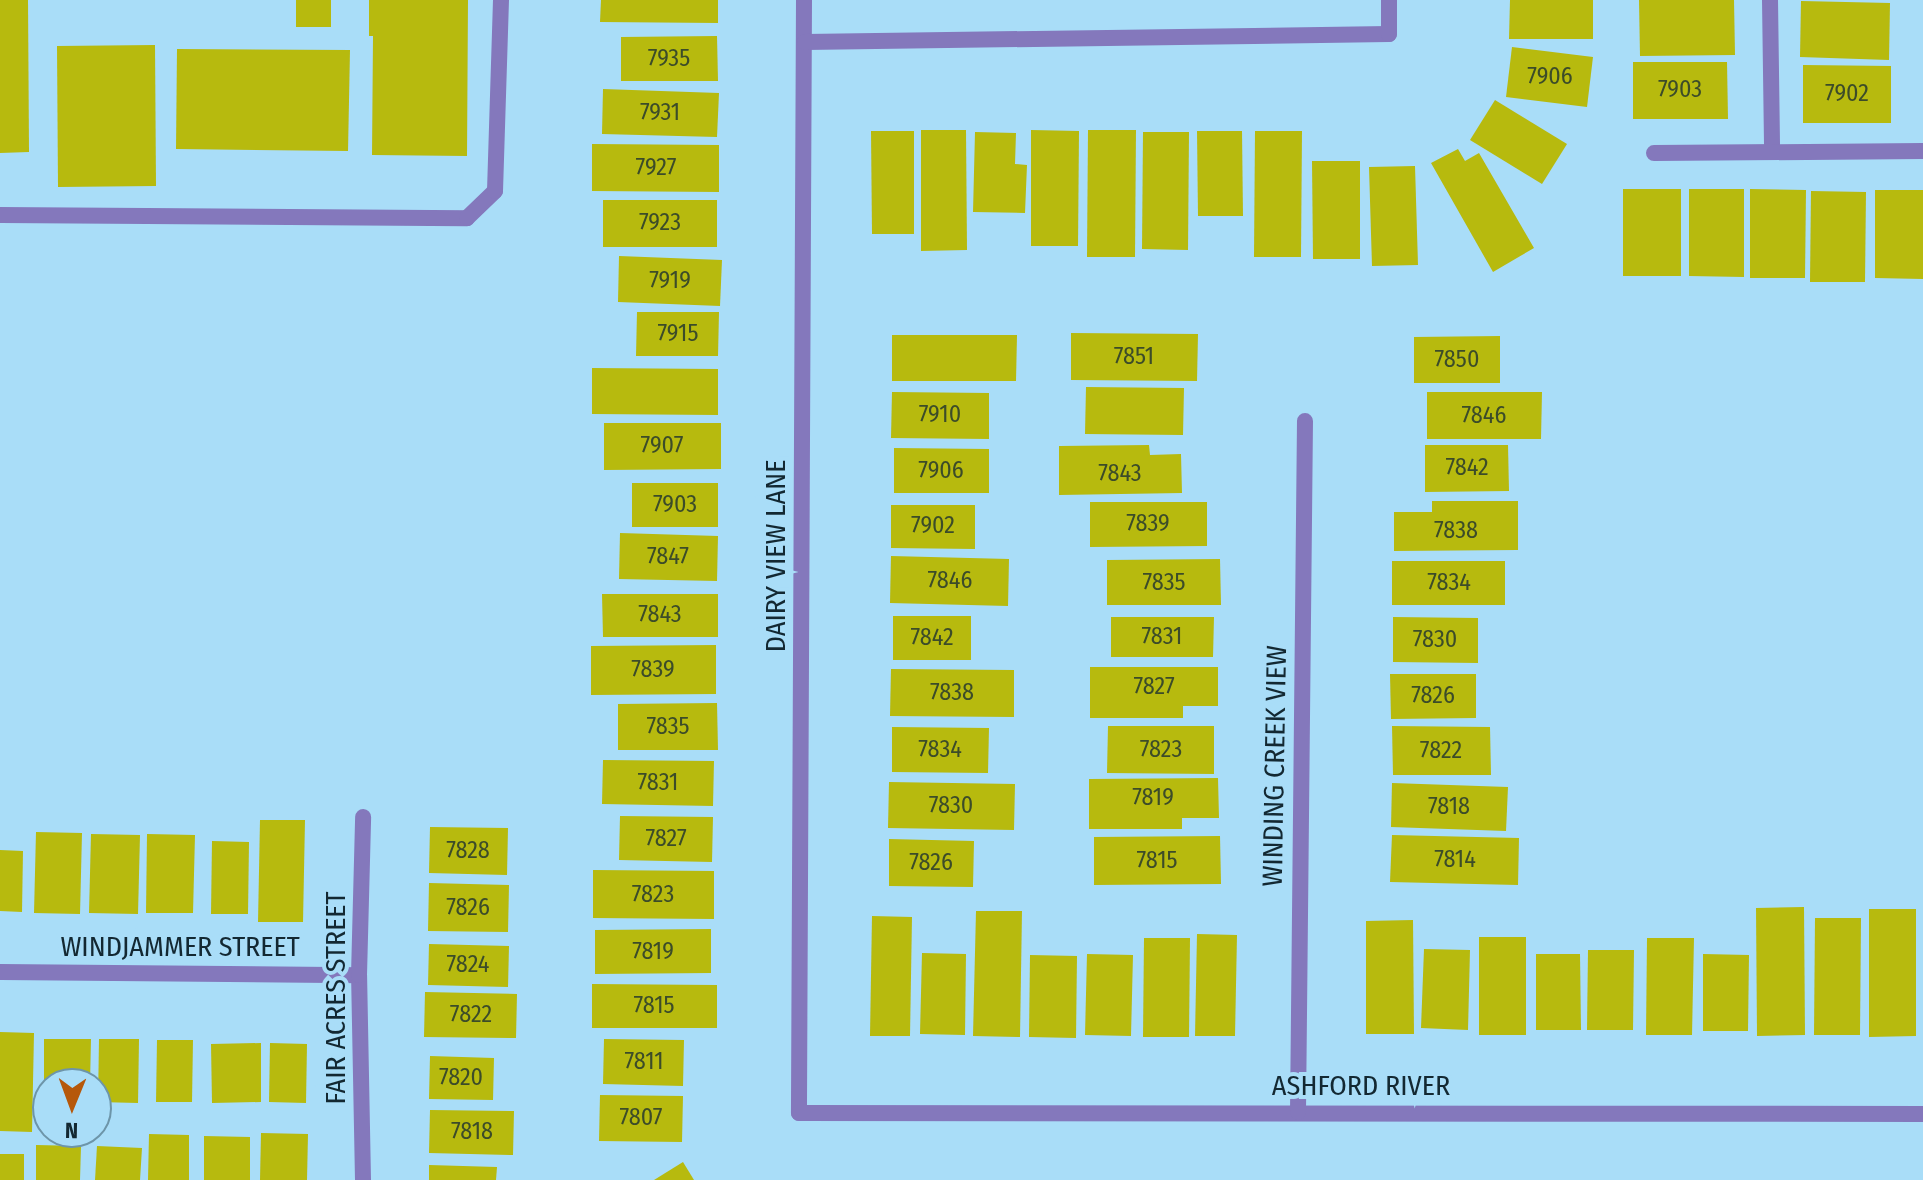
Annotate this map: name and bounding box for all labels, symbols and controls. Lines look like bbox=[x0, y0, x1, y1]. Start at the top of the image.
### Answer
house number: 7935 bbox=[648, 45, 690, 73]
house number: 7906 bbox=[1527, 63, 1573, 91]
house number: 7903 bbox=[1658, 76, 1702, 104]
house number: 7902 bbox=[1825, 80, 1869, 108]
house number: 7931 bbox=[640, 99, 680, 127]
house number: 7927 bbox=[636, 154, 676, 182]
house number: 7923 bbox=[639, 209, 681, 237]
house number: 7919 bbox=[649, 267, 691, 295]
house number: 7915 bbox=[658, 320, 698, 348]
house number: 7851 bbox=[1114, 343, 1154, 371]
house number: 7850 bbox=[1435, 346, 1479, 374]
house number: 7910 bbox=[919, 401, 961, 429]
house number: 7846 bbox=[1462, 402, 1506, 430]
house number: 7907 bbox=[641, 432, 683, 460]
house number: 7842 bbox=[1445, 454, 1489, 482]
house number: 7906 bbox=[918, 457, 964, 485]
street label: DAIRY VIEW LANE bbox=[759, 460, 793, 652]
house number: 7843 bbox=[1098, 460, 1142, 488]
house number: 7903 bbox=[653, 491, 697, 519]
house number: 7839 bbox=[1126, 510, 1170, 538]
house number: 7902 bbox=[911, 512, 955, 540]
house number: 7838 bbox=[1434, 517, 1478, 545]
house number: 7847 bbox=[647, 543, 689, 571]
house number: 7846 bbox=[928, 567, 972, 595]
house number: 7835 bbox=[1142, 569, 1186, 597]
house number: 7834 bbox=[1427, 569, 1471, 597]
house number: 7843 bbox=[638, 601, 682, 629]
house number: 7831 bbox=[1142, 623, 1182, 651]
house number: 7842 bbox=[910, 624, 954, 652]
house number: 7830 bbox=[1413, 626, 1457, 654]
street label: WINDING CREEK VIEW bbox=[1256, 645, 1294, 887]
house number: 7839 bbox=[631, 656, 675, 684]
house number: 7827 bbox=[1133, 673, 1175, 701]
house number: 7838 bbox=[930, 679, 974, 707]
house number: 7826 bbox=[1411, 682, 1455, 710]
house number: 7835 bbox=[646, 713, 690, 741]
house number: 7834 bbox=[918, 736, 962, 764]
house number: 7823 bbox=[1140, 736, 1182, 764]
house number: 7822 bbox=[1420, 737, 1462, 765]
house number: 7831 bbox=[638, 769, 678, 797]
house number: 7819 bbox=[1132, 784, 1174, 812]
house number: 7830 bbox=[929, 792, 973, 820]
house number: 7818 bbox=[1428, 793, 1470, 821]
house number: 7827 bbox=[645, 825, 687, 853]
house number: 7828 bbox=[446, 837, 490, 865]
house number: 7814 bbox=[1434, 846, 1476, 874]
house number: 7815 bbox=[1136, 847, 1178, 875]
house number: 7826 bbox=[909, 849, 953, 877]
house number: 7823 bbox=[632, 881, 674, 909]
street label: FAIR ACRES STREET bbox=[319, 892, 353, 1104]
house number: 7826 bbox=[446, 894, 490, 922]
street label: WINDJAMMER STREET bbox=[60, 930, 300, 964]
house number: 7819 bbox=[632, 938, 674, 966]
house number: 7824 bbox=[447, 951, 489, 979]
house number: 7815 bbox=[633, 992, 675, 1020]
house number: 7822 bbox=[450, 1001, 492, 1029]
house number: 7811 bbox=[624, 1048, 664, 1076]
house number: 7820 bbox=[439, 1064, 483, 1092]
north arrow bbox=[32, 1068, 112, 1148]
street label: ASHFORD RIVER bbox=[1272, 1069, 1450, 1103]
house number: 7807 bbox=[619, 1104, 663, 1132]
text: N bbox=[65, 1117, 78, 1144]
house number: 7818 bbox=[451, 1118, 493, 1146]

